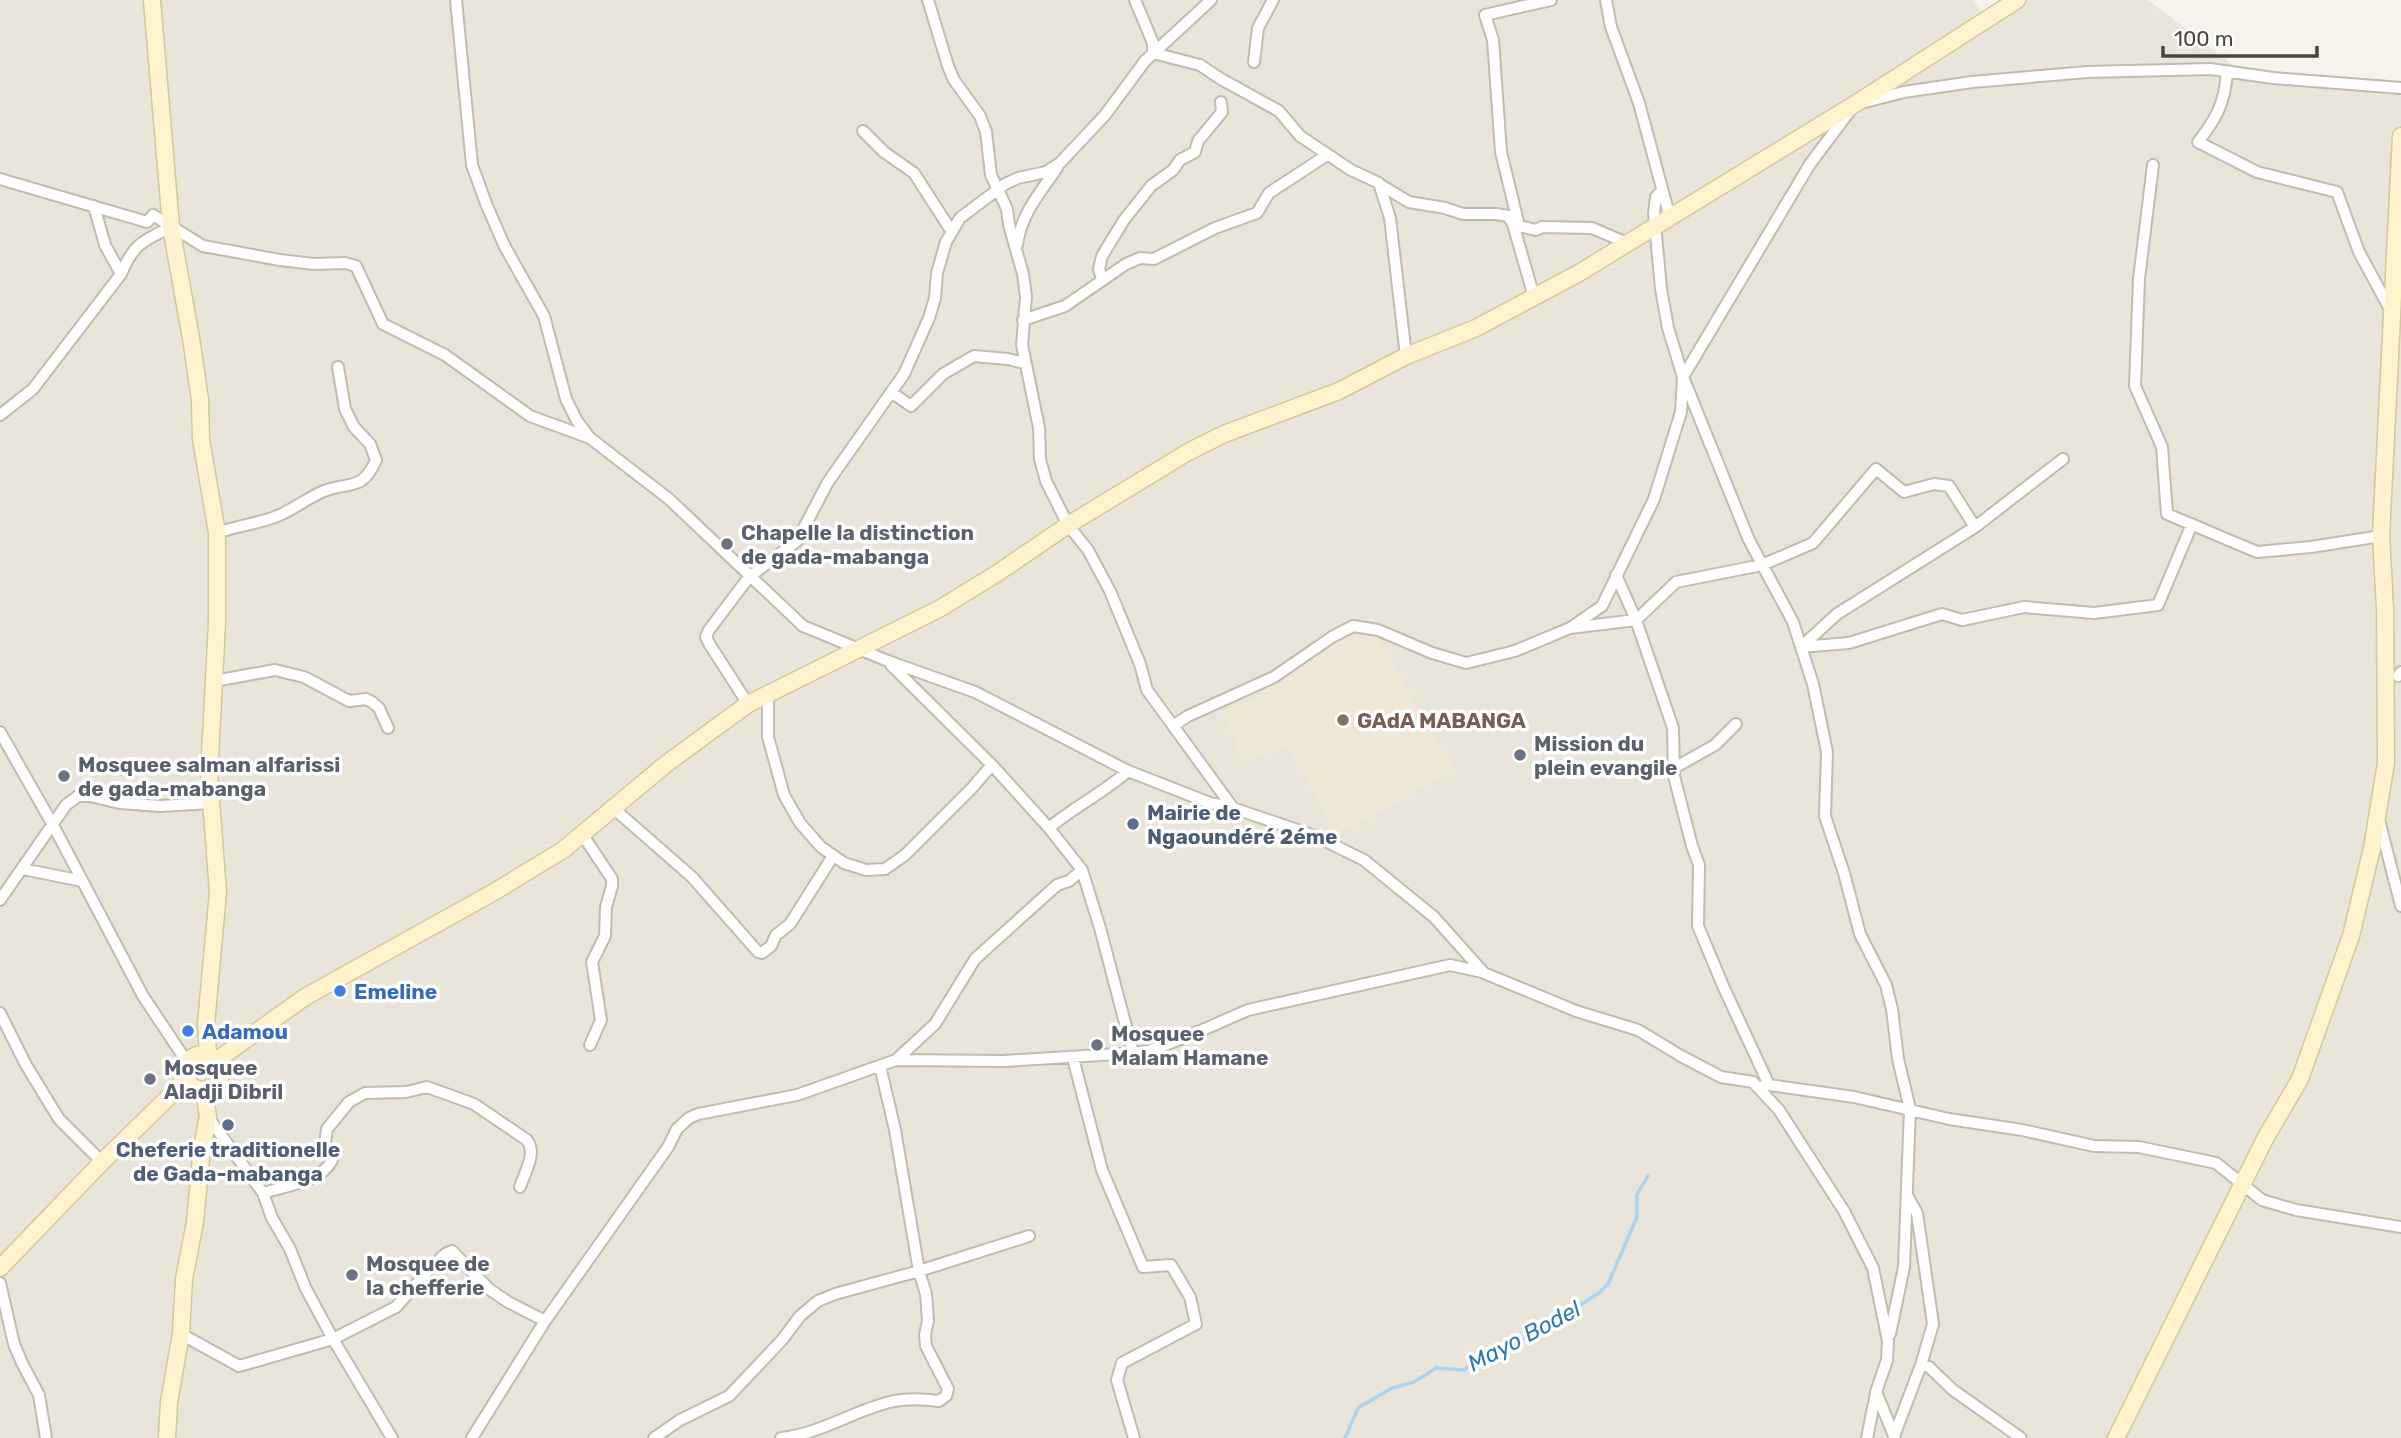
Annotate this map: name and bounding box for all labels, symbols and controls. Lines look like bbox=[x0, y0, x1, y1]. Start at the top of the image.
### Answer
scale bar bbox=[2163, 14, 2317, 58]
text: 100 m bbox=[2174, 26, 2233, 51]
place label: Chapelle la distinction de gada-mabanga bbox=[741, 520, 974, 569]
marker: Chapelle la distinction de gada-mabanga bbox=[719, 536, 735, 552]
place label: GAdA MABANGA bbox=[1357, 708, 1526, 733]
marker: GAdA MABANGA bbox=[1335, 712, 1351, 728]
place label: Mission du plein evangile bbox=[1534, 731, 1677, 780]
marker: Mission du plein evangile bbox=[1512, 747, 1528, 763]
place label: Mosquee salman alfarissi de gada-mabanga bbox=[78, 752, 340, 801]
marker: Mosquee salman alfarissi de gada-mabanga bbox=[56, 768, 72, 784]
place label: Mairie de Ngaoundéré 2éme bbox=[1147, 800, 1338, 849]
marker: Mairie de Ngaoundéré 2éme bbox=[1125, 816, 1141, 832]
place label: Emeline bbox=[354, 979, 437, 1004]
marker: Emeline bbox=[332, 983, 348, 999]
place label: Adamou bbox=[202, 1019, 288, 1044]
place label: Mosquee Malam Hamane bbox=[1111, 1021, 1269, 1070]
marker: Adamou bbox=[180, 1023, 196, 1039]
marker: Mosquee Malam Hamane bbox=[1089, 1037, 1105, 1053]
place label: Mosquee Aladji Dibril bbox=[164, 1055, 283, 1104]
marker: Mosquee Aladji Dibril bbox=[142, 1071, 158, 1087]
marker: Cheferie traditionelle de Gada-mabanga bbox=[220, 1117, 236, 1133]
place label: Cheferie traditionelle de Gada-mabanga bbox=[116, 1137, 340, 1186]
place label: Mosquee de la chefferie bbox=[366, 1251, 490, 1300]
marker: Mosquee de la chefferie bbox=[344, 1267, 360, 1283]
water label: Mayo Bodel bbox=[1463, 1294, 1586, 1377]

